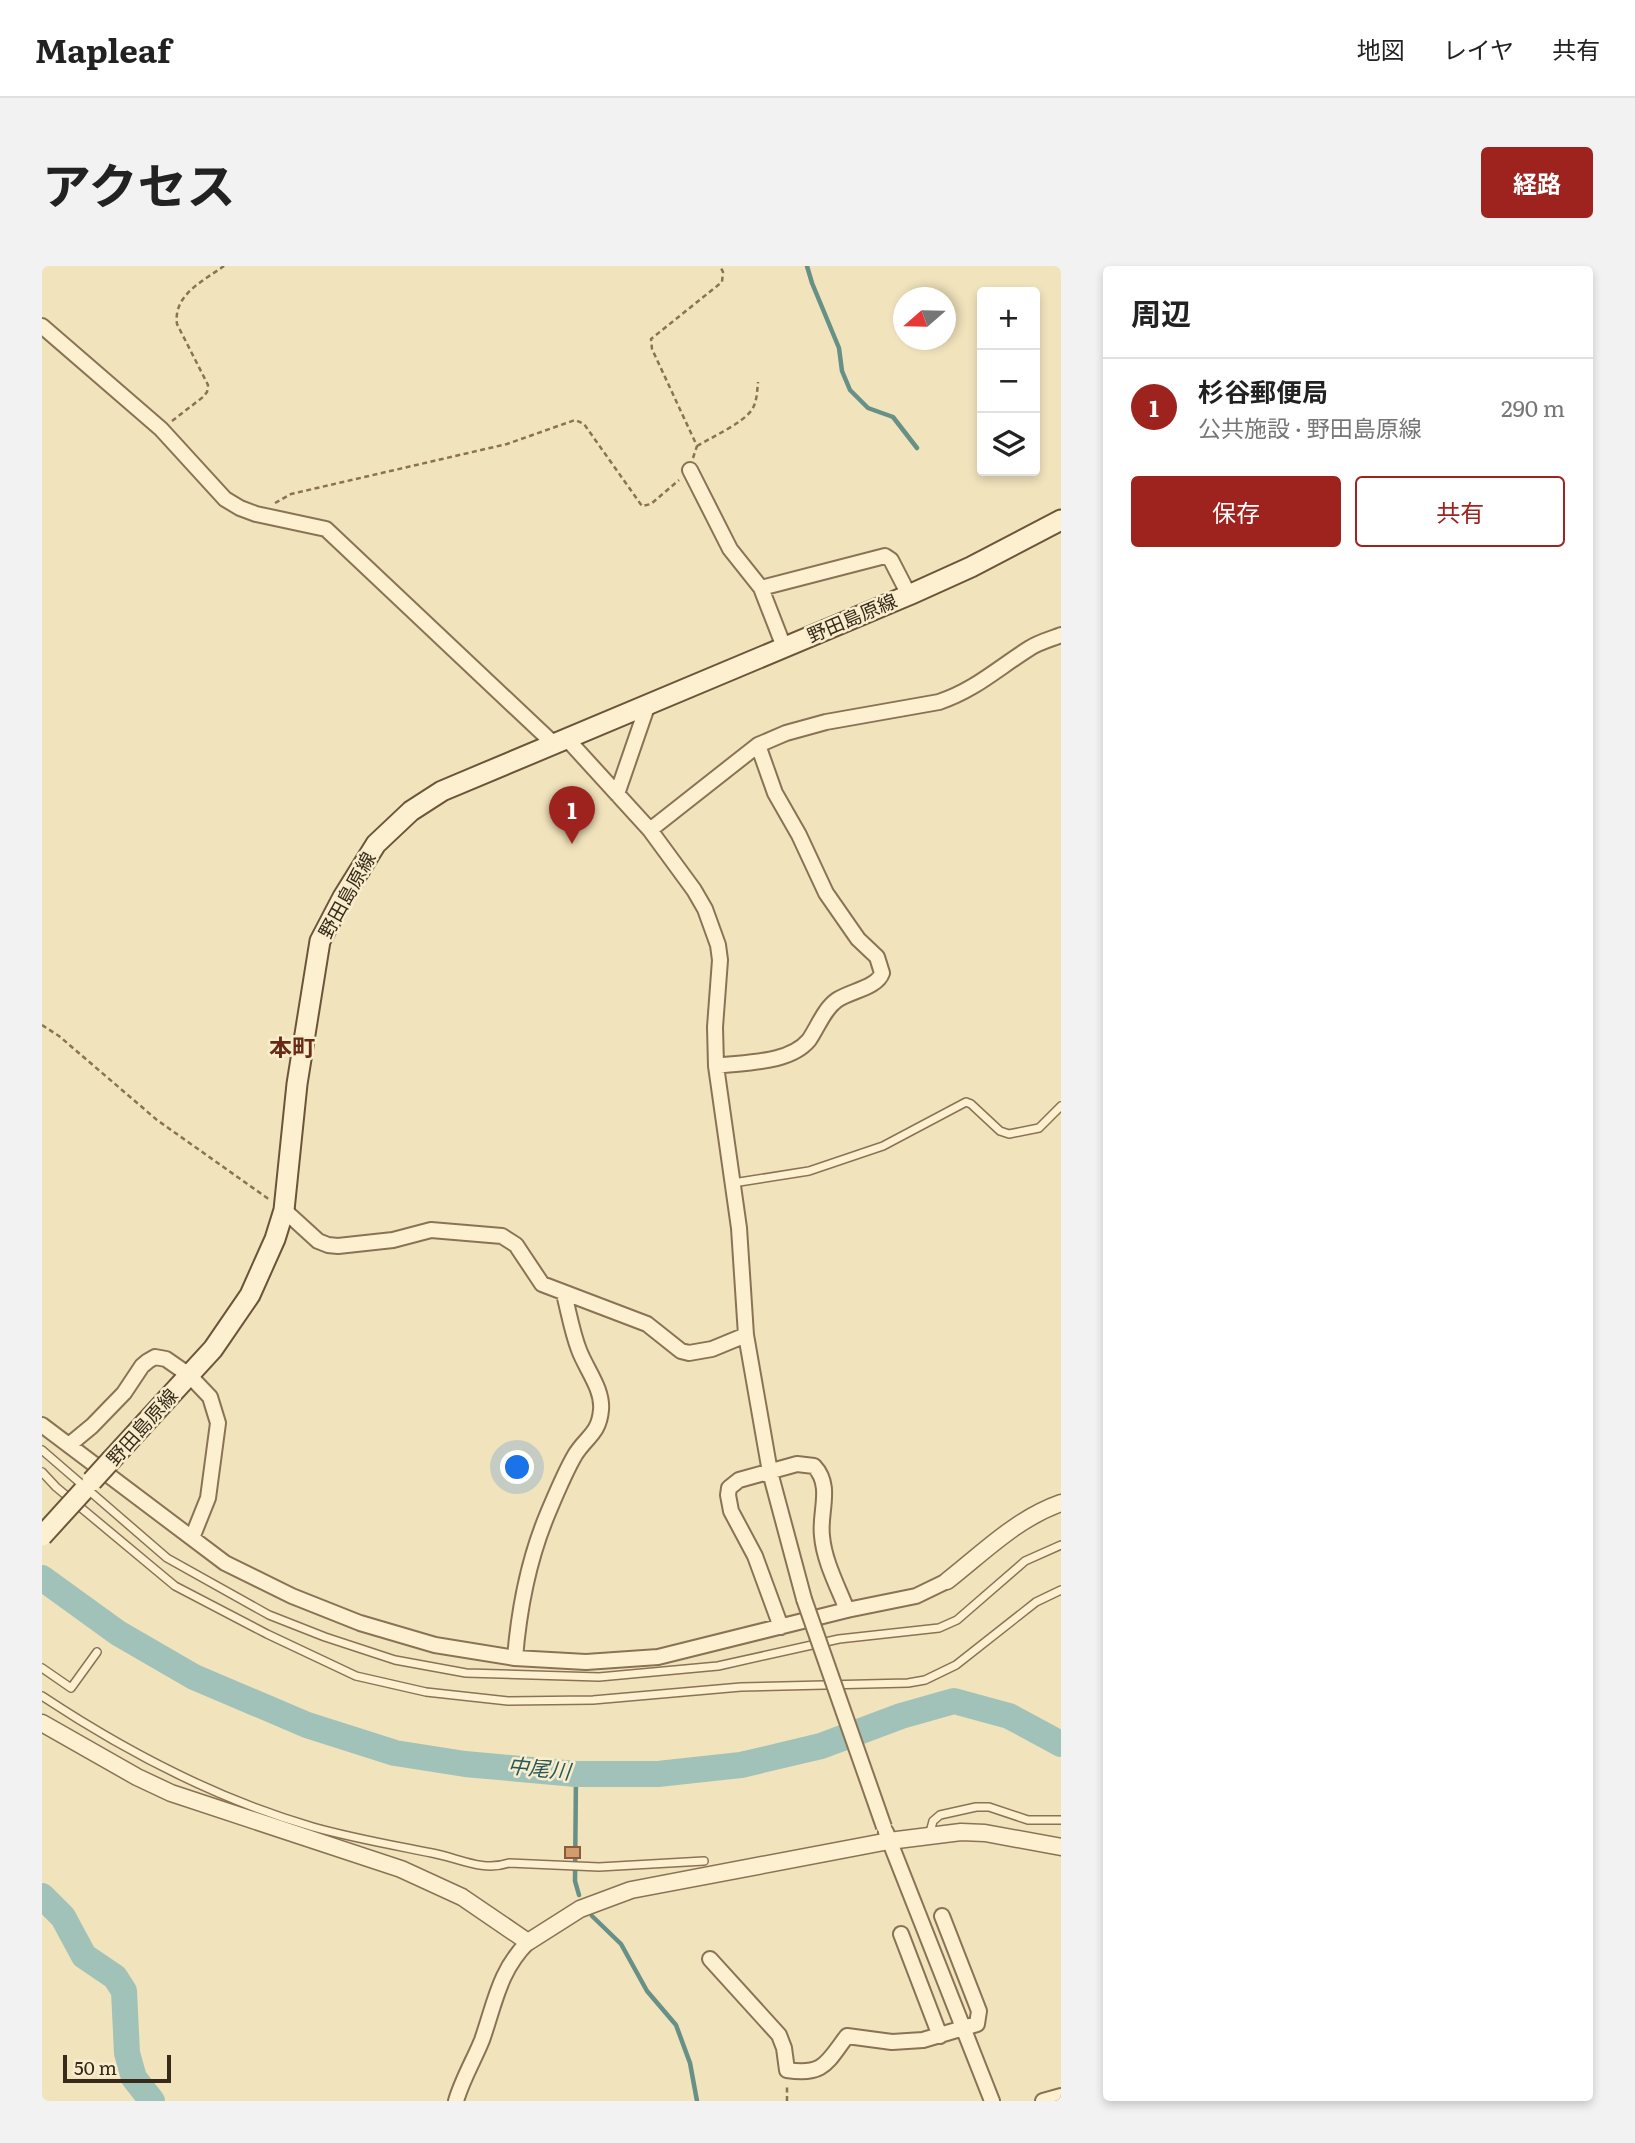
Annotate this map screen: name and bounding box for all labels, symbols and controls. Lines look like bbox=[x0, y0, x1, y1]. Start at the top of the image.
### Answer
text: Mapleaf bbox=[35, 24, 171, 73]
text: 地図 bbox=[1357, 31, 1405, 66]
text: レイヤ bbox=[1443, 31, 1514, 66]
text: 共有 bbox=[1552, 31, 1600, 66]
text: アクセス bbox=[42, 146, 236, 219]
button: 経路 bbox=[1481, 147, 1593, 218]
north arrow bbox=[893, 287, 956, 350]
map controls bbox=[977, 287, 1040, 476]
button: + bbox=[977, 287, 1040, 350]
text: 周辺 bbox=[1131, 290, 1191, 334]
button: − bbox=[977, 350, 1040, 413]
text: 杉谷郵便局 bbox=[1198, 371, 1328, 410]
text: 1 bbox=[1149, 390, 1159, 424]
text: 290 m bbox=[1501, 390, 1565, 424]
text: 公共施設 · 野田島原線 bbox=[1198, 410, 1422, 444]
button: layers bbox=[977, 413, 1040, 476]
button: 保存 bbox=[1131, 476, 1341, 547]
button: 共有 bbox=[1355, 476, 1565, 547]
street label: 野田島原線 bbox=[802, 586, 901, 649]
pin: 1 bbox=[549, 786, 595, 844]
street label: 野田島原線 bbox=[311, 846, 381, 943]
district label: 本町 bbox=[269, 1029, 315, 1063]
street label: 野田島原線 bbox=[99, 1382, 183, 1471]
your location bbox=[500, 1450, 534, 1484]
water label: 中尾川 bbox=[506, 1748, 574, 1785]
scale bar bbox=[63, 2052, 172, 2084]
text: 50 m bbox=[74, 2053, 117, 2081]

